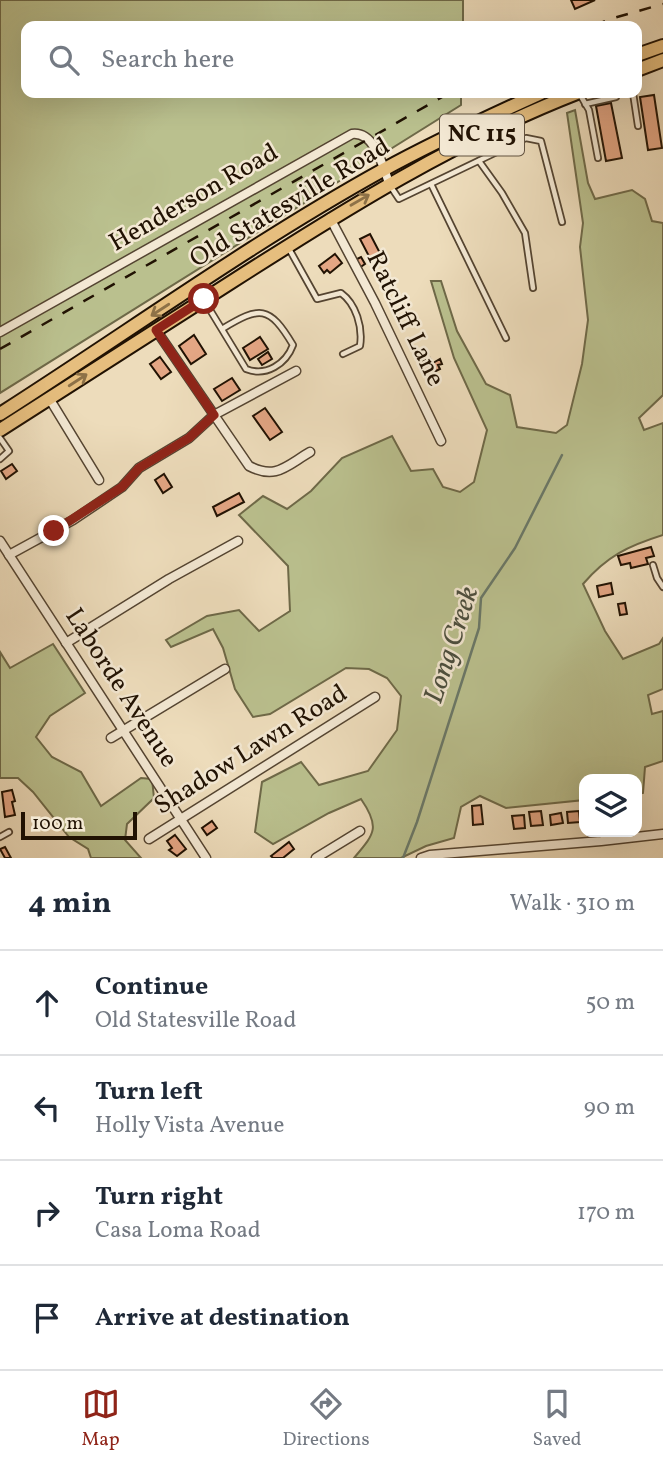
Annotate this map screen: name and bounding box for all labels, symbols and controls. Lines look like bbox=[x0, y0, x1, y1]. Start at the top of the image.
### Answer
search box bbox=[21, 21, 642, 98]
icon: search bbox=[45, 41, 83, 79]
text: Search here bbox=[101, 42, 234, 78]
road number: NC 115 bbox=[440, 114, 524, 155]
street label: Old Statesville Road bbox=[183, 129, 397, 277]
street label: Henderson Road bbox=[103, 135, 285, 261]
one-way arrow bbox=[349, 193, 369, 207]
street label: Ratcliff Lane bbox=[357, 245, 453, 393]
route start bbox=[188, 283, 219, 314]
one-way arrow bbox=[151, 303, 170, 317]
one-way arrow bbox=[68, 372, 88, 386]
route end bbox=[38, 515, 69, 546]
water label: Long Creek bbox=[415, 581, 489, 708]
street label: Laborde Avenue bbox=[56, 601, 186, 775]
street label: Shadow Lawn Road bbox=[147, 676, 355, 824]
map controls bbox=[579, 774, 642, 837]
button: layers bbox=[579, 774, 642, 837]
scale bar bbox=[21, 809, 136, 841]
text: 100 m bbox=[32, 811, 83, 837]
text: 4 min bbox=[28, 883, 112, 925]
text: Walk · 310 m bbox=[509, 888, 635, 920]
text: Continue bbox=[95, 969, 208, 1005]
icon: ahead bbox=[28, 984, 66, 1022]
text: 50 m bbox=[586, 987, 635, 1019]
text: Old Statesville Road bbox=[95, 1005, 297, 1037]
text: Turn left bbox=[95, 1074, 203, 1110]
icon: left bbox=[28, 1089, 66, 1127]
text: 90 m bbox=[584, 1092, 635, 1124]
text: Holly Vista Avenue bbox=[95, 1110, 285, 1142]
text: Turn right bbox=[95, 1179, 223, 1215]
icon: right bbox=[28, 1194, 66, 1232]
text: 170 m bbox=[577, 1197, 635, 1229]
text: Casa Loma Road bbox=[95, 1215, 261, 1247]
icon: arrive bbox=[28, 1299, 66, 1337]
text: Arrive at destination bbox=[95, 1300, 350, 1336]
tab: Map bbox=[81, 1385, 120, 1453]
tab: Directions bbox=[283, 1385, 370, 1453]
tab: Saved bbox=[533, 1385, 581, 1453]

